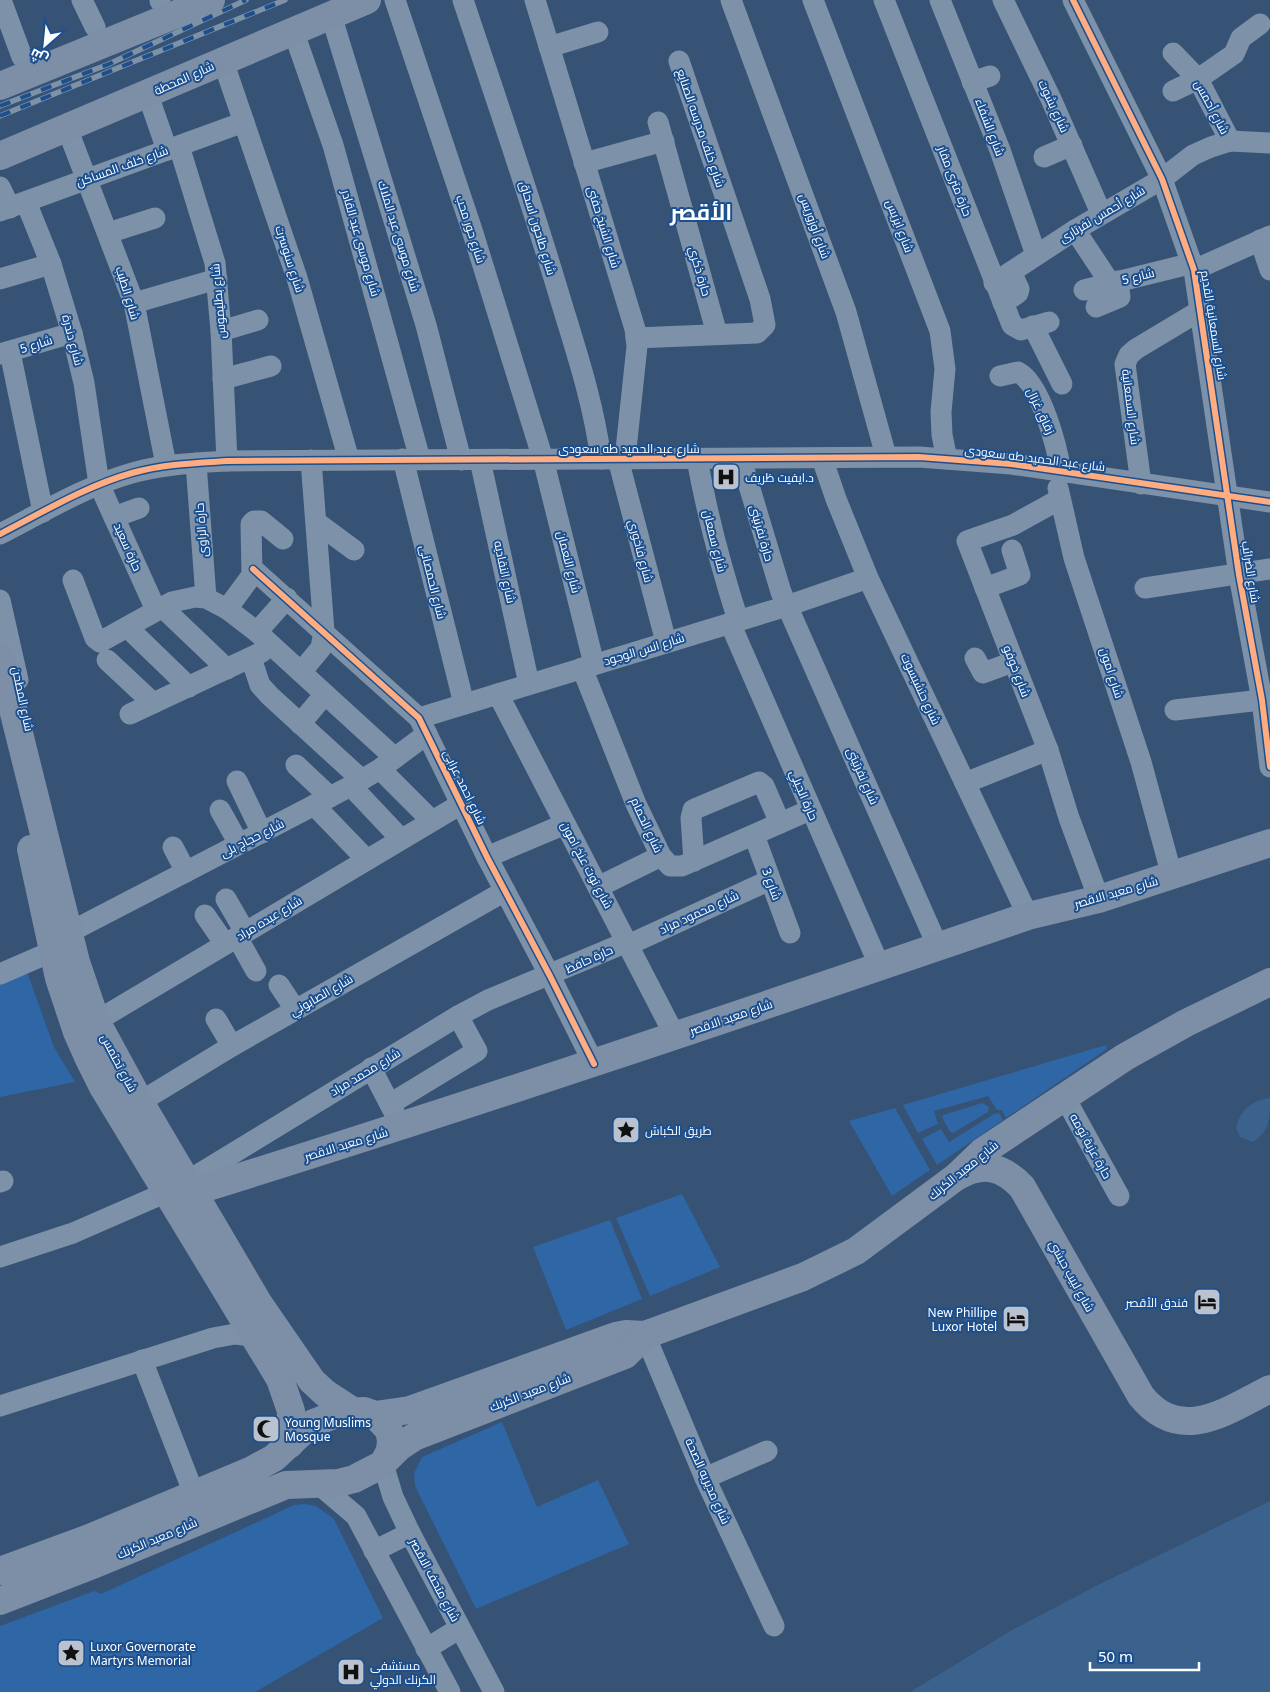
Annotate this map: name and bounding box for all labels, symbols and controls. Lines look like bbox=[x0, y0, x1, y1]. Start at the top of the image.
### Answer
north arrow bbox=[20, 20, 70, 70]
text: ش bbox=[27, 44, 51, 70]
street label: شارع المحطة bbox=[151, 57, 217, 99]
street label: شارع خلف مدرسه الصنايع bbox=[673, 66, 729, 190]
street label: شارع بشوت bbox=[1034, 77, 1074, 135]
street label: شارع أحمس bbox=[1191, 77, 1233, 137]
street label: شارع الشفاء bbox=[971, 96, 1009, 159]
street label: شارع خلف المساكن bbox=[74, 141, 170, 191]
street label: حارة مترى مقار bbox=[933, 142, 976, 219]
street label: شارع موسى عبد الملاك bbox=[374, 178, 424, 294]
street label: شارع طاحون اسحاق bbox=[516, 179, 560, 277]
street label: شارع أحمس نفرتارى bbox=[1056, 182, 1148, 246]
street label: شارع الشيخ حفنى bbox=[583, 184, 625, 270]
street label: شارع موسى عبد القادر bbox=[337, 187, 384, 298]
street label: شارع أوزوريس bbox=[795, 191, 835, 261]
street label: شارع حور محب bbox=[452, 193, 490, 265]
district label: الأقصر bbox=[669, 196, 732, 226]
street label: شارع ايزيس bbox=[882, 197, 918, 255]
street label: شارع سنوسرت bbox=[271, 223, 309, 295]
street label: حارة ذكري bbox=[683, 244, 715, 298]
street label: شارع بطليموس bbox=[206, 263, 230, 339]
street label: شارع الطيب bbox=[112, 264, 144, 322]
street label: شارع 5 bbox=[1120, 264, 1156, 288]
street label: شارع السمعانية القديم bbox=[1197, 269, 1231, 381]
street label: شارع دندرة bbox=[58, 313, 88, 367]
street label: شارع 5 bbox=[18, 331, 54, 357]
street label: شارع السمعانية bbox=[1118, 368, 1144, 446]
street label: زقاق غزال bbox=[1023, 385, 1059, 437]
street label: شارع عبد الحميد طه سعودى bbox=[558, 440, 700, 457]
street label: شارع عبد الحميد طه سعودى bbox=[964, 441, 1106, 475]
hospital icon: د.ايفيت ظريف bbox=[711, 462, 741, 492]
place label: د.ايفيت ظريف bbox=[745, 469, 814, 486]
street label: حارة الراوى bbox=[191, 502, 211, 558]
street label: حارة نفرتيتى bbox=[746, 503, 778, 563]
street label: شارع سمعان bbox=[699, 508, 731, 574]
street label: شارع فاخوري bbox=[622, 518, 658, 585]
street label: حارة سعيد bbox=[110, 520, 146, 574]
street label: شارع النعمان bbox=[553, 529, 585, 595]
street label: شارع النقاديه bbox=[490, 539, 520, 605]
street label: شارع الضرائب bbox=[1238, 540, 1264, 604]
street label: شارع الحمصانى bbox=[416, 543, 450, 621]
street label: شارع انس الوجود bbox=[601, 629, 687, 669]
street label: شارع خوفو bbox=[999, 643, 1035, 699]
street label: شارع امون bbox=[1096, 646, 1128, 701]
street label: شارع حتشبسوت bbox=[897, 650, 945, 728]
street label: شارع المطحن bbox=[8, 665, 38, 733]
street label: شارع نفرتيتى bbox=[843, 745, 883, 807]
street label: شارع احمد عرابى bbox=[439, 747, 491, 827]
street label: حارة الجبلي bbox=[784, 767, 822, 824]
street label: شارع الحمام bbox=[627, 795, 667, 856]
street label: شارع حجاج بلى bbox=[217, 815, 287, 861]
street label: شارع توت عنخ امون bbox=[557, 819, 617, 912]
street label: شارع 3 bbox=[758, 865, 786, 903]
street label: شارع معبد الاقصر bbox=[1071, 872, 1160, 912]
street label: شارع محمود مراد bbox=[657, 886, 741, 938]
street label: شارع عبده مراد bbox=[233, 892, 305, 944]
street label: حارة حافظ bbox=[562, 941, 616, 977]
street label: شارع الصابوني bbox=[286, 970, 357, 1022]
street label: شارع معبد الاقصر bbox=[686, 995, 775, 1039]
street label: شارع تحتمس bbox=[97, 1031, 141, 1095]
street label: شارع محمد مراد bbox=[327, 1044, 403, 1100]
street label: حارة عزبة تومه bbox=[1066, 1110, 1116, 1182]
place icon: طريق الكباش bbox=[611, 1115, 641, 1145]
place label: طريق الكباش bbox=[645, 1122, 712, 1139]
street label: شارع معبد الاقصر bbox=[301, 1123, 390, 1165]
street label: شارع معبد الكرنك bbox=[924, 1136, 1002, 1204]
street label: شارع لبيب حبشي bbox=[1044, 1237, 1099, 1316]
hotel icon: فندق الأقصر bbox=[1192, 1287, 1222, 1317]
place label: فندق الأقصر bbox=[1125, 1294, 1188, 1311]
place label: New Phillipe Luxor Hotel bbox=[928, 1304, 997, 1335]
hotel icon: New Phillipe Luxor Hotel bbox=[1001, 1304, 1031, 1334]
street label: شارع معبد الكرنك bbox=[487, 1369, 573, 1415]
mosque icon: Young Muslims Mosque bbox=[251, 1414, 281, 1444]
place label: Young Muslims Mosque bbox=[285, 1414, 371, 1445]
street label: شارع مديريه الصحة bbox=[681, 1435, 735, 1527]
street label: شارع معبد الكرنك bbox=[114, 1513, 200, 1563]
street label: شارع متحف الاقصر bbox=[405, 1534, 464, 1625]
place icon: Luxor Governorate Martyrs Memorial bbox=[56, 1638, 86, 1668]
place label: Luxor Governorate Martyrs Memorial bbox=[90, 1638, 196, 1669]
scale bar bbox=[1090, 1640, 1199, 1672]
text: 50 m bbox=[1098, 1646, 1133, 1666]
hospital icon: مستشفى الكرنك الدولي bbox=[336, 1657, 366, 1687]
place label: مستشفى الكرنك الدولي bbox=[370, 1657, 436, 1690]

